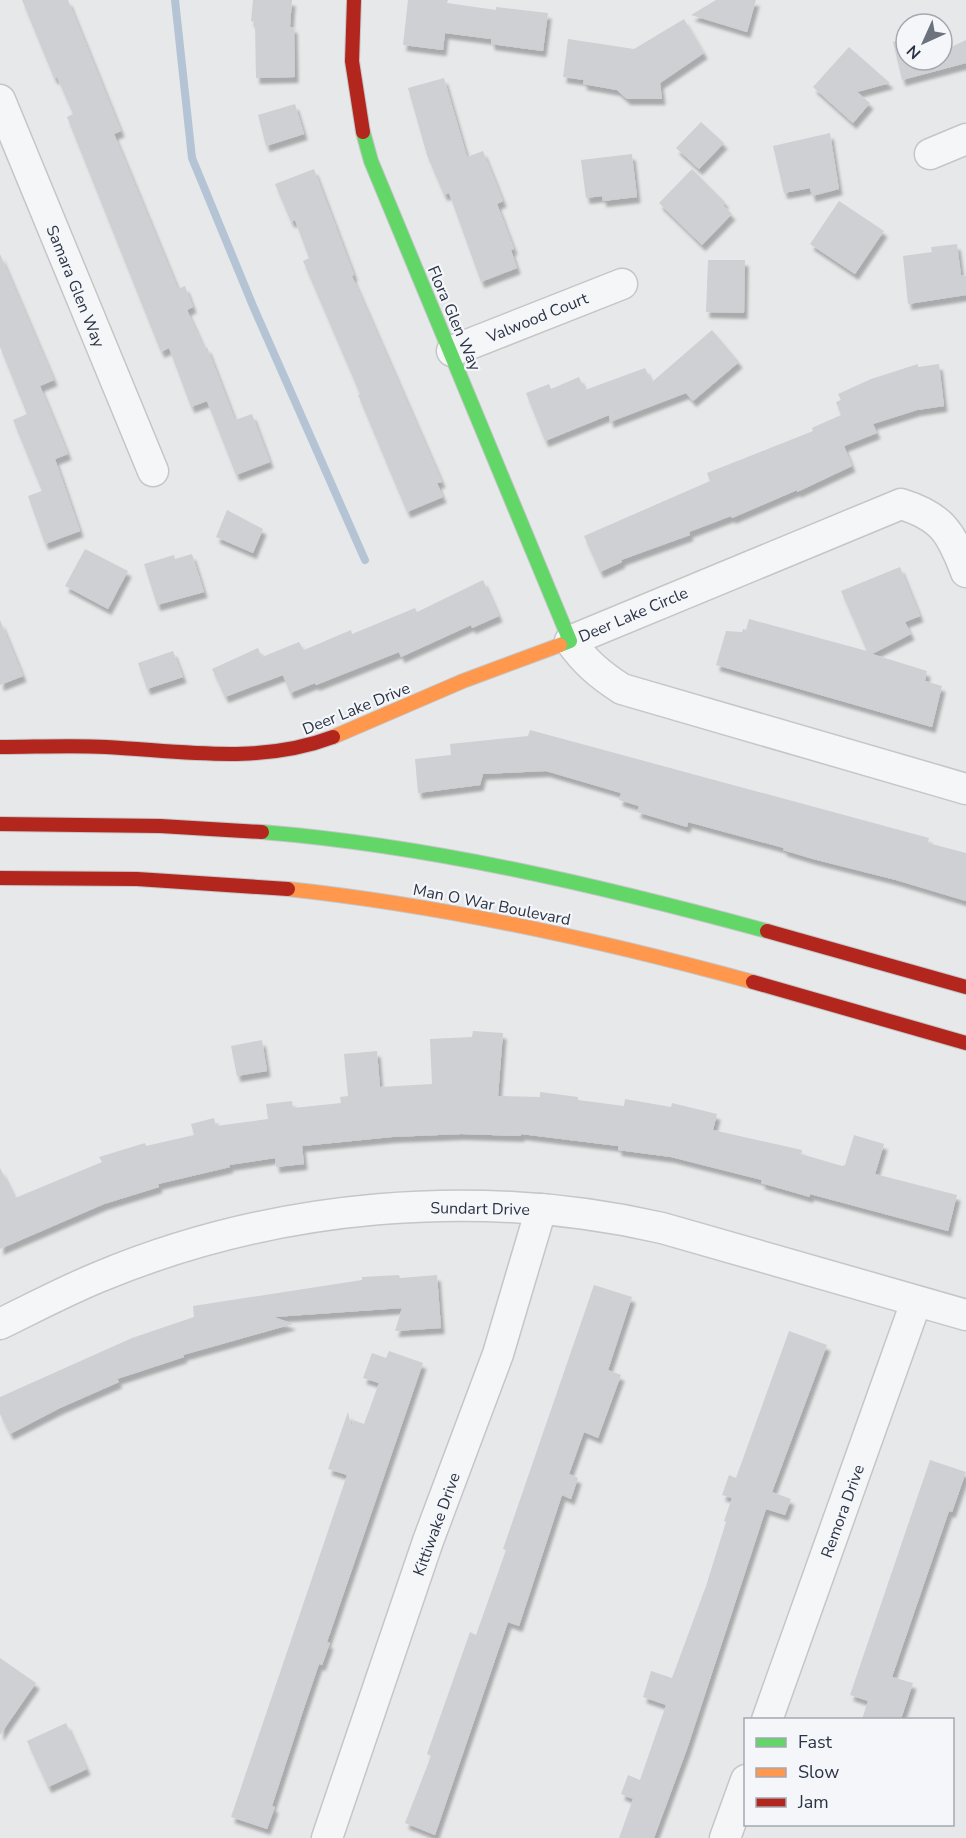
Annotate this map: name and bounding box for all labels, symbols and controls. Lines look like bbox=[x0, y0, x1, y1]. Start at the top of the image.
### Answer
north arrow bbox=[894, 12, 954, 72]
text: N bbox=[902, 40, 926, 64]
street label: Samara Glen Way bbox=[41, 222, 110, 351]
street label: Flora Glen Way bbox=[422, 263, 486, 375]
street label: Valwood Court bbox=[482, 287, 592, 349]
street label: Deer Lake Circle bbox=[575, 582, 692, 648]
street label: Deer Lake Drive bbox=[299, 677, 413, 741]
street label: Man O War Boulevard bbox=[411, 879, 572, 931]
street label: Sundart Drive bbox=[430, 1197, 530, 1221]
street label: Remora Drive bbox=[816, 1462, 870, 1561]
street label: Kittiwake Drive bbox=[408, 1470, 466, 1579]
legend bbox=[744, 1718, 954, 1826]
text: Fast bbox=[798, 1730, 833, 1754]
text: Slow bbox=[798, 1760, 839, 1784]
text: Jam bbox=[797, 1790, 829, 1814]

